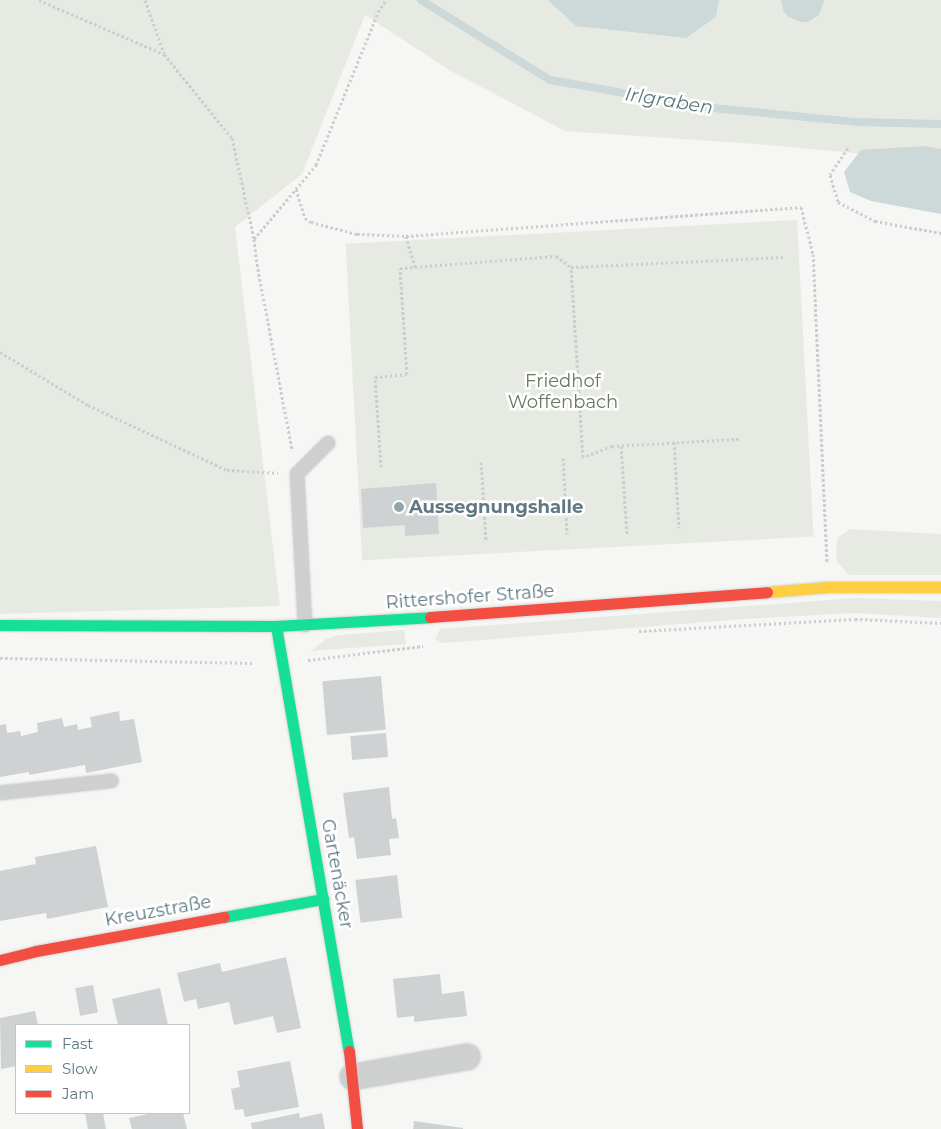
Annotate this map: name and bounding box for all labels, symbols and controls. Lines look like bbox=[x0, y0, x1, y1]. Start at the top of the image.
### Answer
water label: Irlgraben bbox=[623, 83, 715, 119]
park label: Friedhof Woffenbach bbox=[508, 371, 618, 414]
place label: Aussegnungshalle bbox=[409, 496, 583, 518]
marker: Aussegnungshalle bbox=[393, 501, 405, 513]
street label: Rittershofer Straße bbox=[385, 580, 555, 614]
street label: Gartenäcker bbox=[317, 817, 357, 931]
street label: Kreuzstraße bbox=[103, 891, 213, 931]
legend bbox=[15, 1024, 190, 1114]
text: Fast bbox=[62, 1034, 93, 1053]
text: Slow bbox=[62, 1059, 98, 1078]
text: Jam bbox=[62, 1084, 94, 1103]

